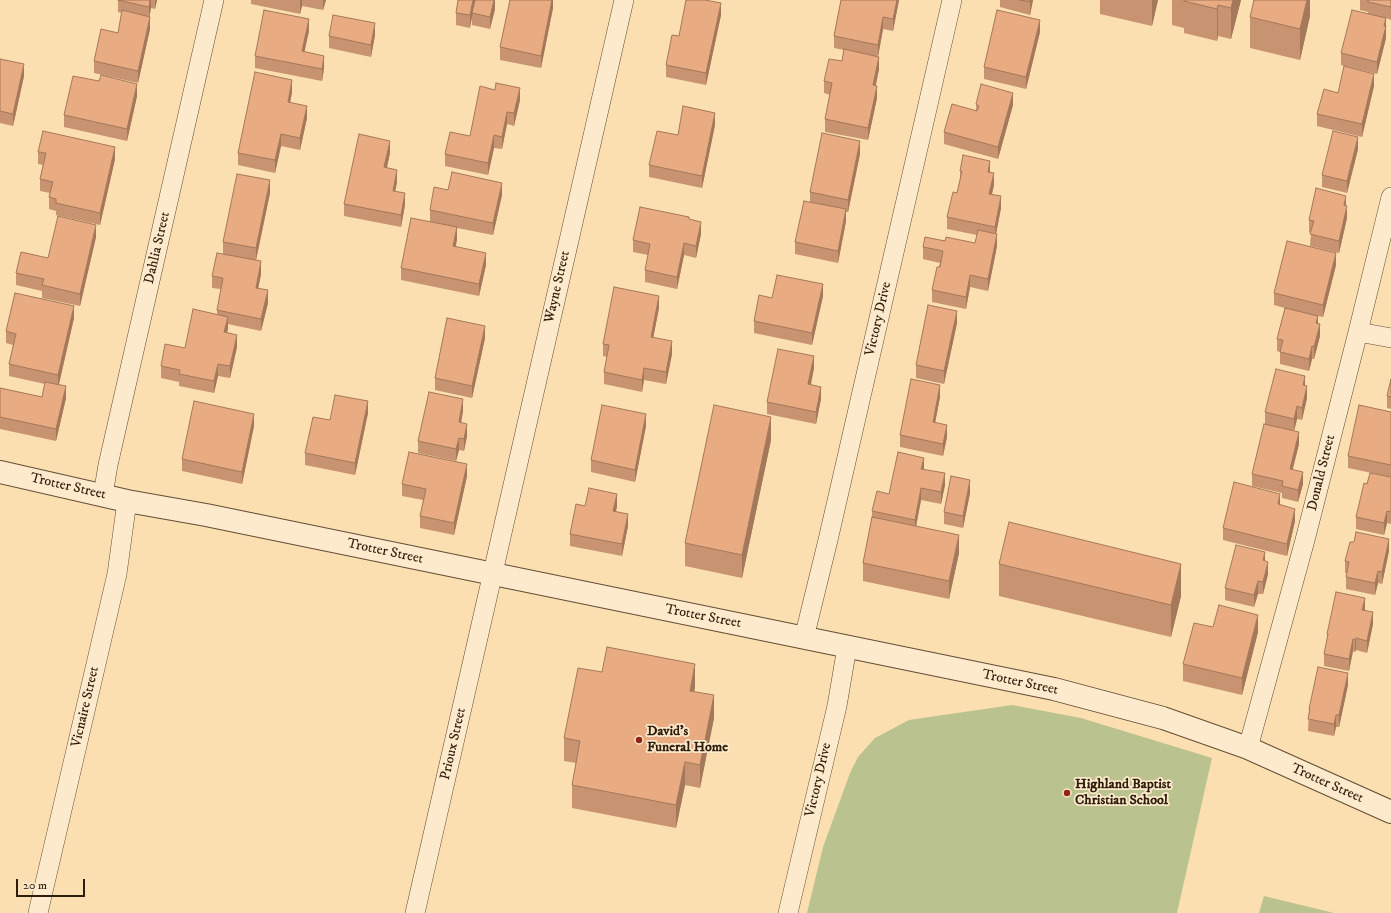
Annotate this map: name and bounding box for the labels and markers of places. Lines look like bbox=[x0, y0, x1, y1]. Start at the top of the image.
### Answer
place label: David's Funeral Home bbox=[647, 724, 728, 756]
marker: David's Funeral Home bbox=[634, 735, 644, 745]
place label: Highland Baptist Christian School bbox=[1075, 777, 1171, 810]
marker: Highland Baptist Christian School bbox=[1062, 788, 1072, 798]

